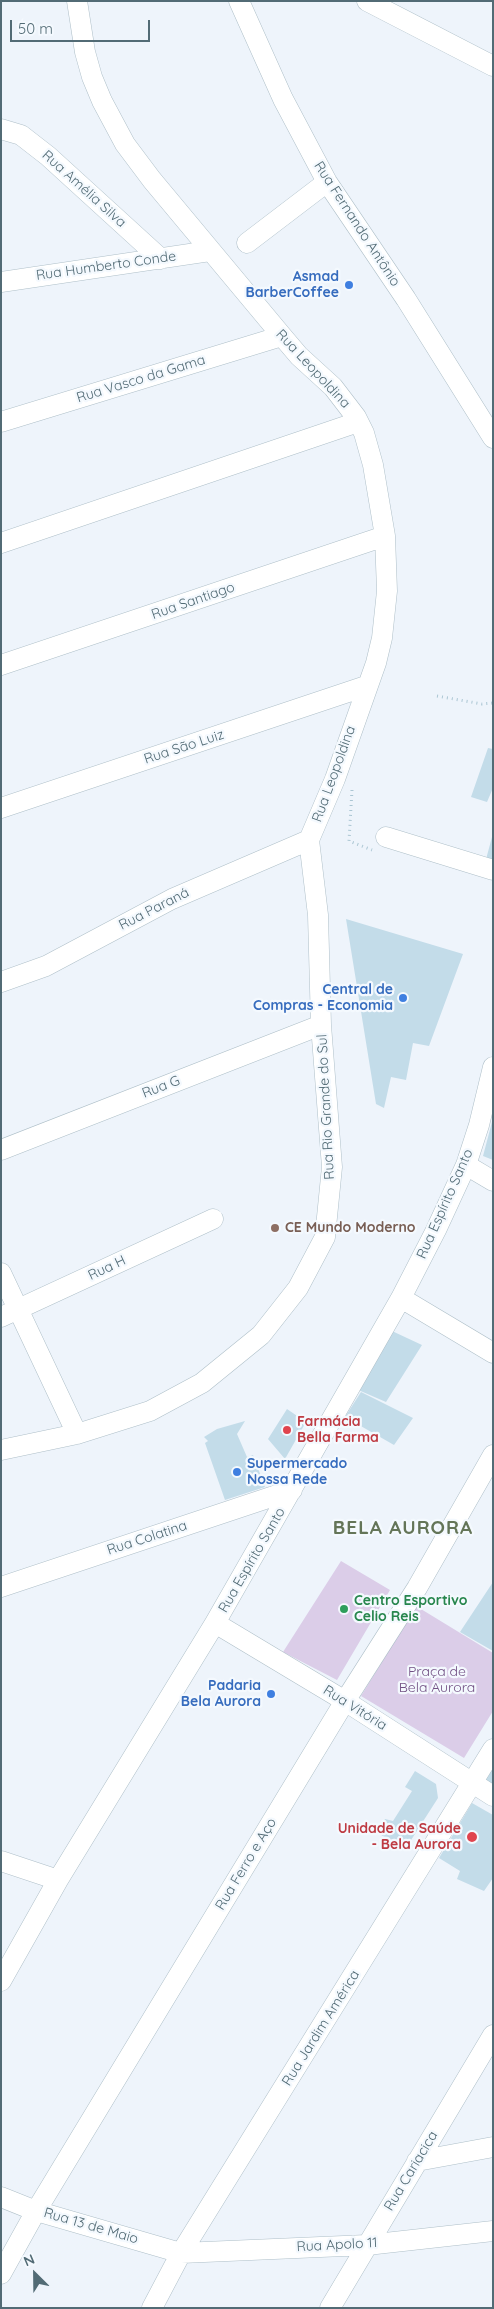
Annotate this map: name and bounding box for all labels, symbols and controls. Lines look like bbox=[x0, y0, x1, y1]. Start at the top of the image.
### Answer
scale bar bbox=[12, 10, 152, 42]
text: 50 m bbox=[18, 19, 53, 38]
street label: Rua Amélia Silva bbox=[38, 147, 130, 231]
street label: Rua Fernando Antônio bbox=[310, 158, 404, 290]
street label: Rua Humberto Conde bbox=[35, 248, 177, 284]
place label: Asmad BarberCoffee bbox=[246, 269, 339, 302]
marker: Asmad BarberCoffee bbox=[343, 279, 355, 291]
street label: Rua Leopoldina bbox=[272, 326, 354, 412]
street label: Rua Vasco da Gama bbox=[75, 351, 207, 407]
street label: Rua Santiago bbox=[149, 579, 237, 623]
street label: Rua Leopoldina bbox=[309, 723, 359, 825]
street label: Rua São Luiz bbox=[142, 726, 226, 768]
street label: Rua Paraná bbox=[116, 884, 192, 934]
place label: Central de Compras - Economia bbox=[253, 982, 393, 1014]
marker: Central de Compras - Economia bbox=[397, 992, 409, 1004]
street label: Rua Rio Grande do Sul bbox=[314, 1034, 338, 1180]
street label: Rua G bbox=[140, 1072, 182, 1102]
street label: Rua Espírito Santo bbox=[413, 1146, 477, 1262]
place label: CE Mundo Moderno bbox=[285, 1220, 416, 1236]
marker: CE Mundo Moderno bbox=[269, 1222, 281, 1234]
street label: Rua H bbox=[86, 1252, 128, 1284]
place label: Farmácia Bella Farma bbox=[297, 1414, 379, 1446]
marker: Farmácia Bella Farma bbox=[281, 1424, 293, 1436]
place label: Supermercado Nossa Rede bbox=[247, 1456, 347, 1488]
marker: Supermercado Nossa Rede bbox=[231, 1466, 243, 1478]
street label: Rua Espírito Santo bbox=[215, 1505, 289, 1615]
street label: Rua Colatina bbox=[105, 1517, 189, 1559]
district label: BELA AURORA bbox=[331, 1517, 475, 1539]
place label: Centro Esportivo Celio Reis bbox=[354, 1593, 467, 1625]
marker: Centro Esportivo Celio Reis bbox=[338, 1603, 350, 1615]
park label: Praça de Bela Aurora bbox=[399, 1664, 475, 1696]
place label: Padaria Bela Aurora bbox=[181, 1678, 261, 1710]
street label: Rua Vitória bbox=[320, 1682, 390, 1734]
marker: Padaria Bela Aurora bbox=[265, 1688, 277, 1700]
street label: Rua Ferro e Aço bbox=[212, 1815, 280, 1913]
place label: Unidade de Saúde - Bela Aurora bbox=[338, 1821, 461, 1854]
marker: Unidade de Saúde - Bela Aurora bbox=[465, 1830, 479, 1844]
street label: Rua Jardim América bbox=[279, 1967, 363, 2089]
street label: Rua Cariacica bbox=[381, 2128, 441, 2214]
street label: Rua 13 de Maio bbox=[42, 2204, 140, 2248]
street label: Rua Apolo 11 bbox=[296, 2234, 378, 2256]
north arrow bbox=[10, 2249, 60, 2299]
text: N bbox=[21, 2250, 37, 2270]

